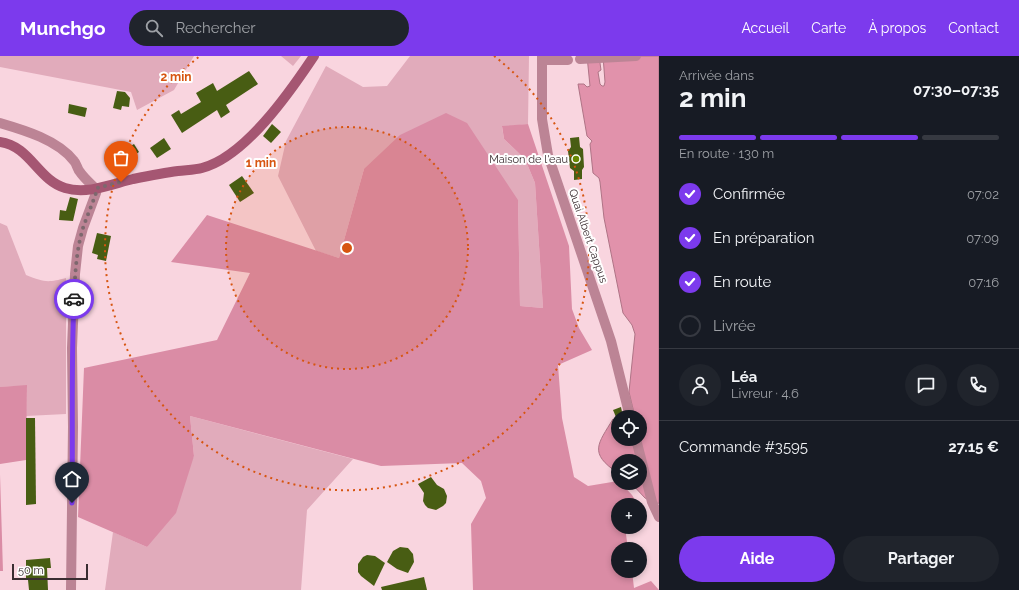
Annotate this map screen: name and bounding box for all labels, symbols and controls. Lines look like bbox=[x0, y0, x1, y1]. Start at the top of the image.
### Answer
search box bbox=[129, 10, 409, 46]
text: Munchgo bbox=[20, 17, 105, 39]
icon: search bbox=[143, 17, 165, 39]
text: Rechercher bbox=[175, 19, 256, 37]
text: Accueil bbox=[741, 20, 789, 36]
text: Carte bbox=[811, 20, 846, 36]
text: À propos bbox=[868, 20, 926, 36]
text: Contact bbox=[948, 20, 999, 36]
text: Arrivée dans bbox=[679, 68, 754, 83]
text: 2 min bbox=[160, 70, 192, 84]
text: 07:30–07:35 bbox=[913, 81, 999, 99]
text: 2 min bbox=[679, 83, 746, 113]
pin bbox=[104, 141, 138, 182]
text: En route · 130 m bbox=[679, 146, 774, 161]
icon: bag bbox=[110, 147, 132, 169]
place label: Maison de l'eau bbox=[489, 153, 568, 166]
marker: Maison de l'eau bbox=[571, 154, 581, 164]
text: 1 min bbox=[246, 156, 276, 170]
icon: check bbox=[679, 183, 701, 205]
text: Confirmée bbox=[713, 185, 785, 203]
street label: Quai Albert Cappus bbox=[566, 187, 610, 285]
text: 07:02 bbox=[967, 187, 999, 202]
icon: check bbox=[679, 227, 701, 249]
text: En préparation bbox=[713, 229, 814, 247]
text: 07:09 bbox=[966, 231, 999, 246]
centre of rings bbox=[340, 241, 354, 255]
icon: check bbox=[679, 271, 701, 293]
text: En route bbox=[713, 273, 771, 291]
text: 07:16 bbox=[968, 275, 999, 290]
courier bbox=[54, 279, 94, 319]
icon: car bbox=[63, 288, 85, 310]
text: Livrée bbox=[713, 317, 756, 335]
button: person bbox=[679, 364, 721, 406]
button: chat bbox=[905, 364, 947, 406]
button: phone bbox=[957, 364, 999, 406]
text: Léa bbox=[731, 368, 757, 386]
text: Livreur · 4.6 bbox=[731, 386, 799, 401]
map controls bbox=[611, 410, 647, 578]
button: locate bbox=[611, 410, 647, 446]
text: Commande #3595 bbox=[679, 438, 808, 456]
text: 27.15 € bbox=[948, 438, 999, 456]
button: layers bbox=[611, 454, 647, 490]
pin bbox=[55, 462, 89, 503]
icon: home bbox=[61, 468, 83, 490]
button: + bbox=[611, 498, 647, 534]
button: Aide bbox=[679, 536, 835, 582]
button: Partager bbox=[843, 536, 999, 582]
button: − bbox=[611, 542, 647, 578]
scale bar bbox=[12, 562, 88, 581]
text: 50 m bbox=[18, 564, 44, 577]

